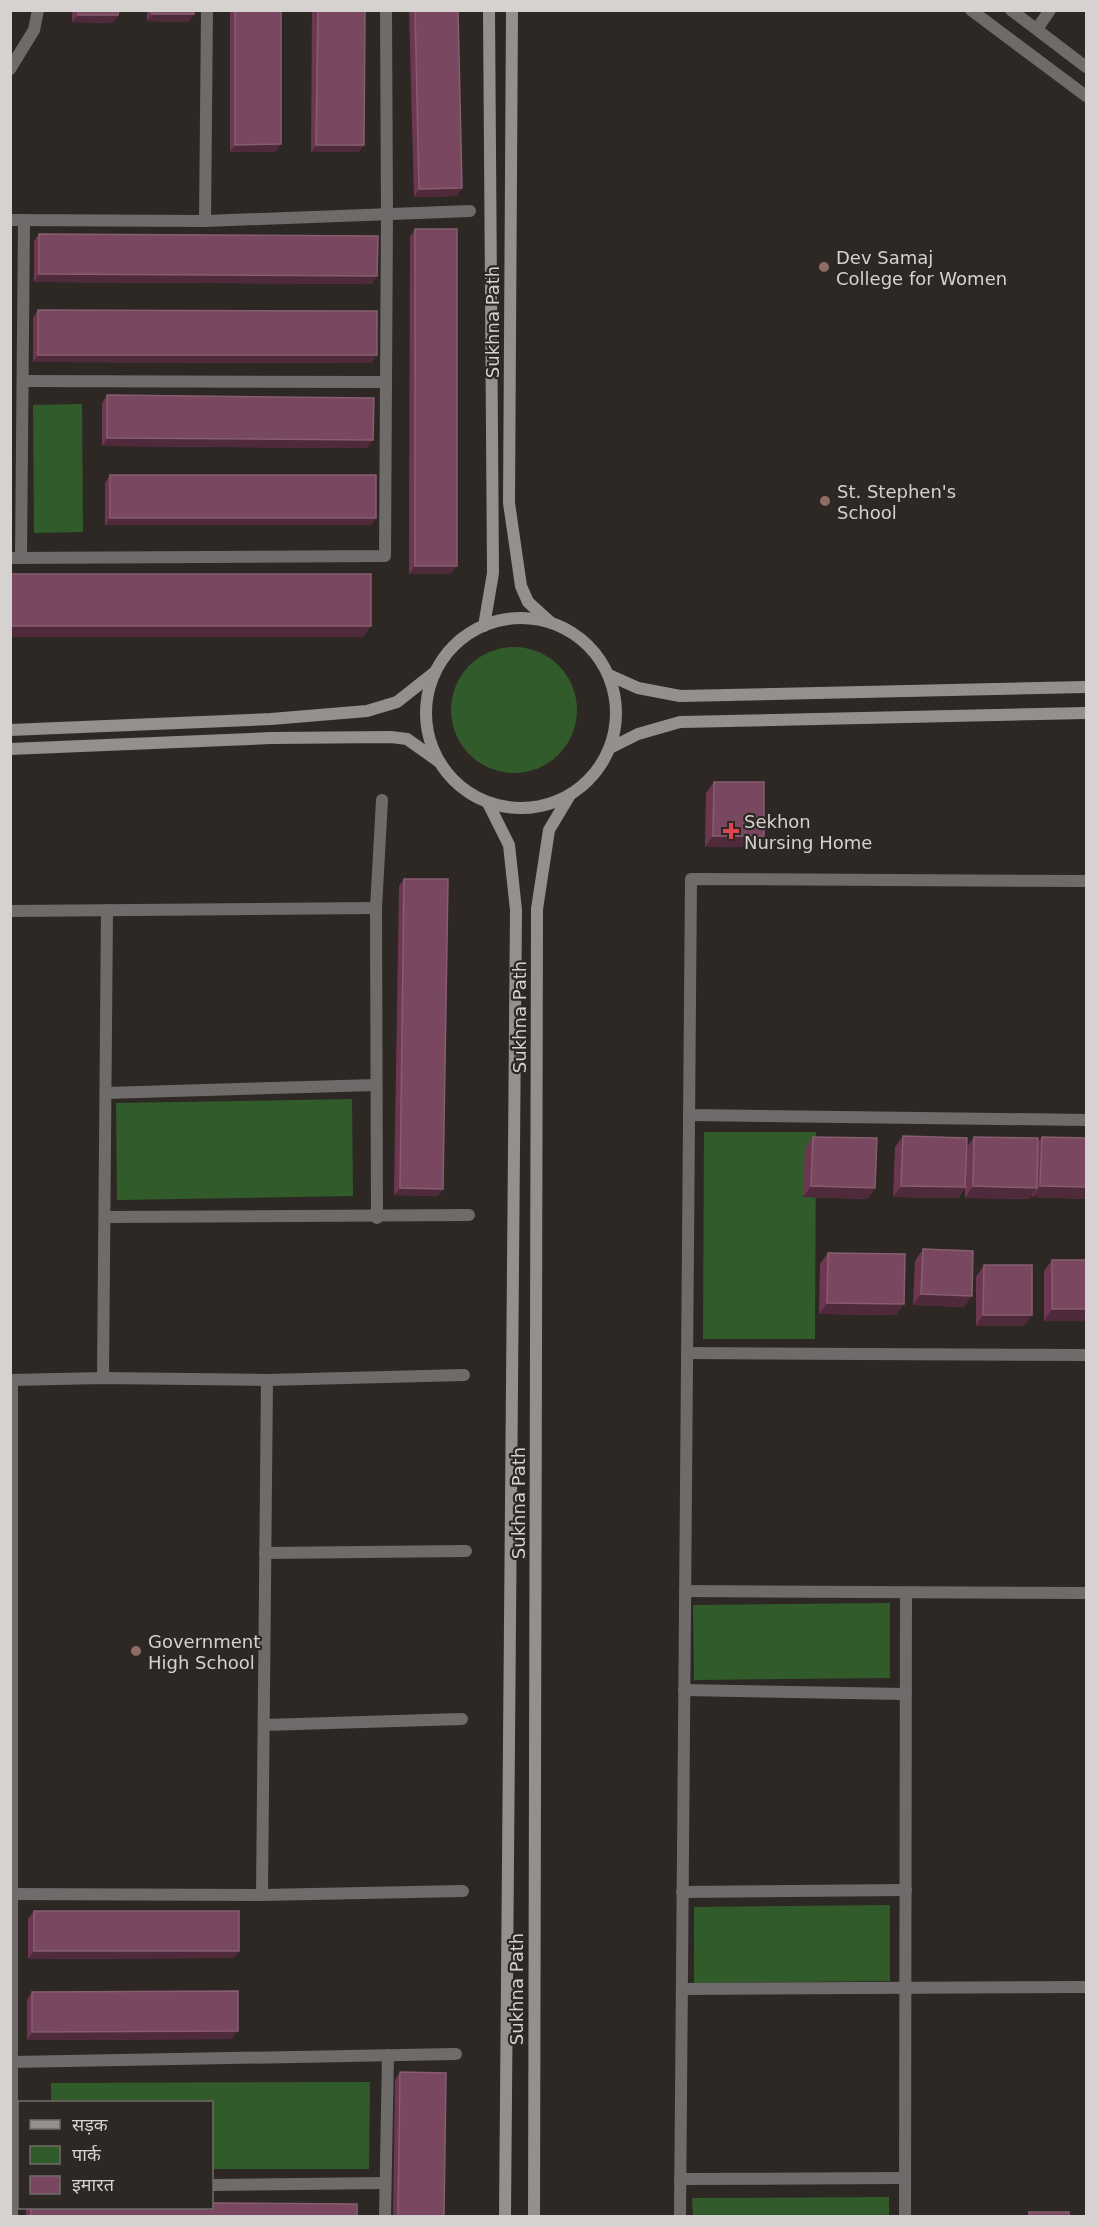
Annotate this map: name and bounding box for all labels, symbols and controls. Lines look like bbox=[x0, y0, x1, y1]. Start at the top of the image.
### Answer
place label: Dev Samaj College for Women bbox=[836, 247, 1007, 289]
marker: Dev Samaj College for Women bbox=[817, 260, 831, 274]
street label: Sukhna Path bbox=[482, 266, 503, 378]
place label: St. Stephen's School bbox=[837, 481, 956, 523]
marker: St. Stephen's School bbox=[818, 494, 832, 508]
place label: Sekhon Nursing Home bbox=[744, 811, 872, 853]
marker: Sekhon Nursing Home bbox=[722, 822, 740, 840]
street label: Sukhna Path bbox=[509, 961, 530, 1073]
street label: Sukhna Path bbox=[508, 1447, 529, 1559]
place label: Government High School bbox=[148, 1631, 260, 1673]
marker: Government High School bbox=[129, 1644, 143, 1658]
street label: Sukhna Path bbox=[506, 1933, 527, 2045]
legend bbox=[18, 2101, 213, 2209]
text: सड़क bbox=[72, 2114, 109, 2135]
text: पार्क bbox=[72, 2144, 102, 2165]
text: इमारत bbox=[72, 2174, 115, 2195]

